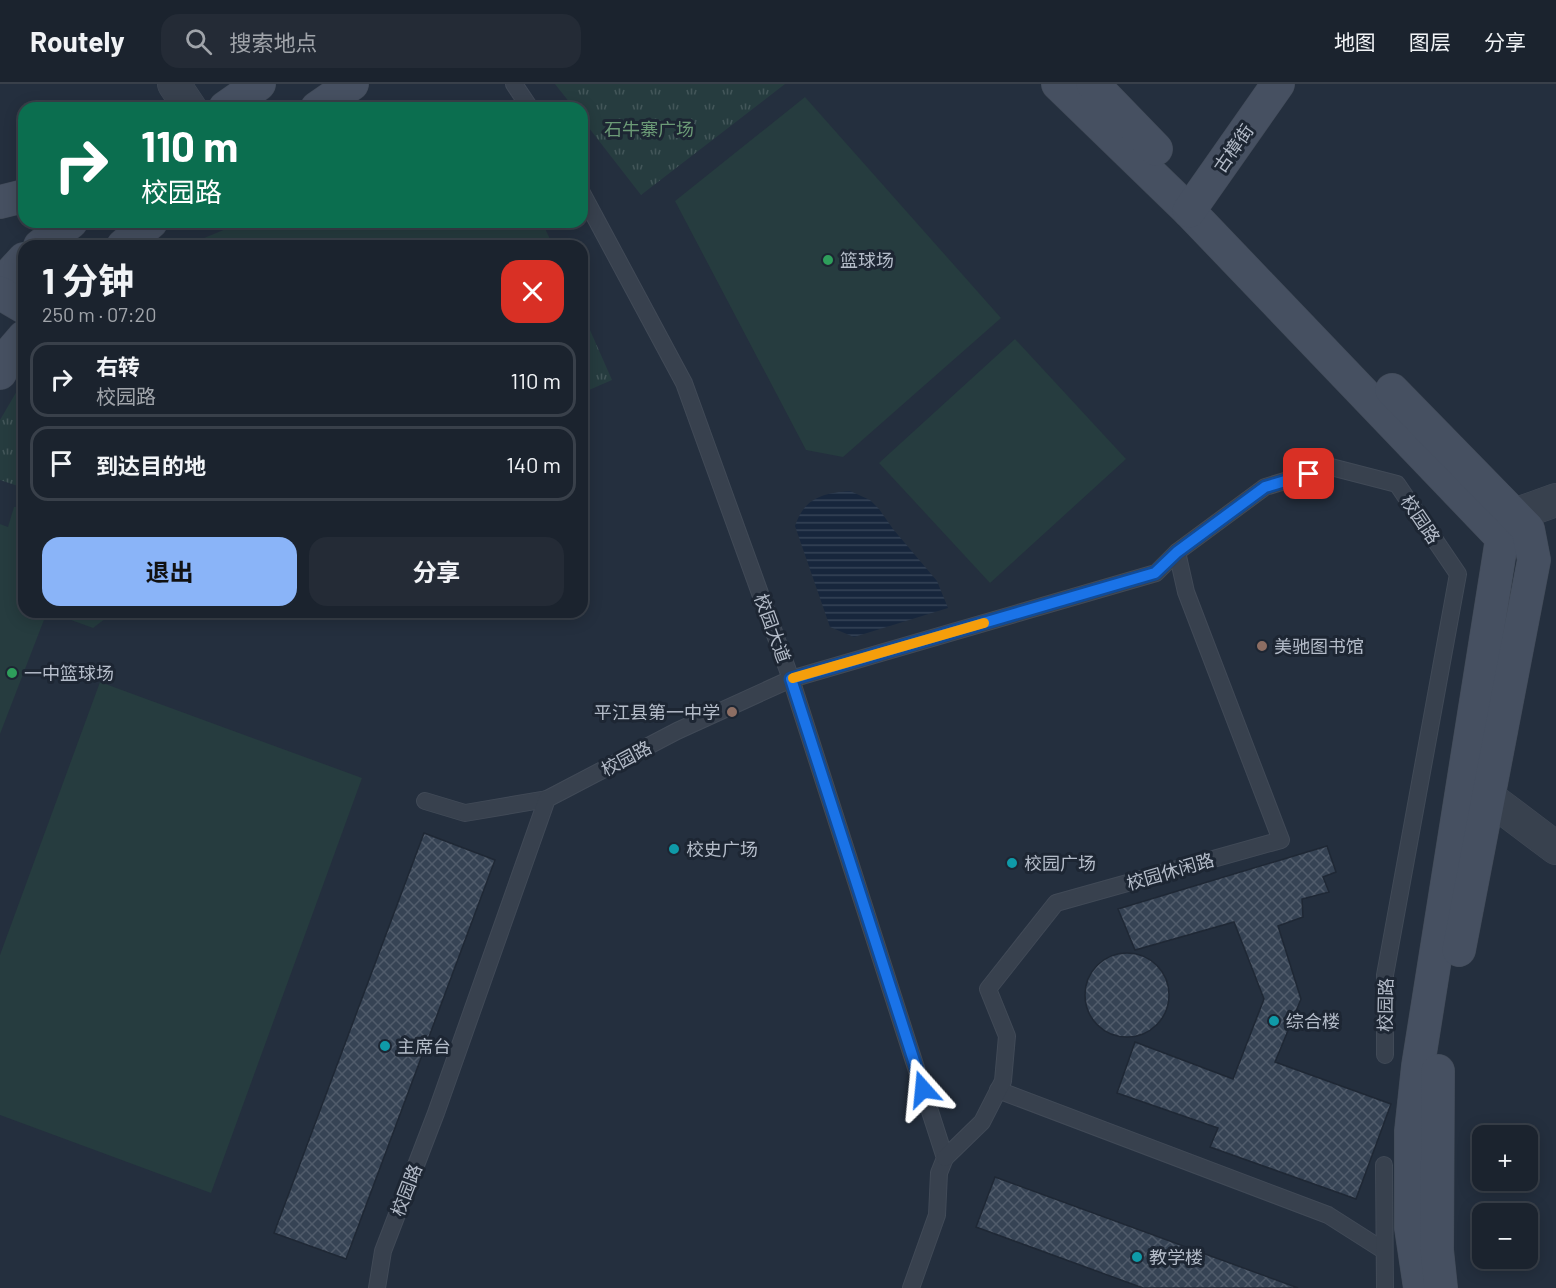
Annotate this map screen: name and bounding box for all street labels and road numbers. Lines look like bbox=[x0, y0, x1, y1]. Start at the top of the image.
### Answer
street label: 古樟街 bbox=[1209, 120, 1257, 176]
street label: 校园路 bbox=[1397, 490, 1445, 548]
street label: 校园大道 bbox=[750, 590, 796, 666]
street label: 校园路 bbox=[597, 736, 655, 780]
street label: 校园休闲路 bbox=[1124, 848, 1216, 894]
street label: 校园路 bbox=[1374, 978, 1396, 1032]
street label: 校园路 bbox=[386, 1161, 426, 1219]

